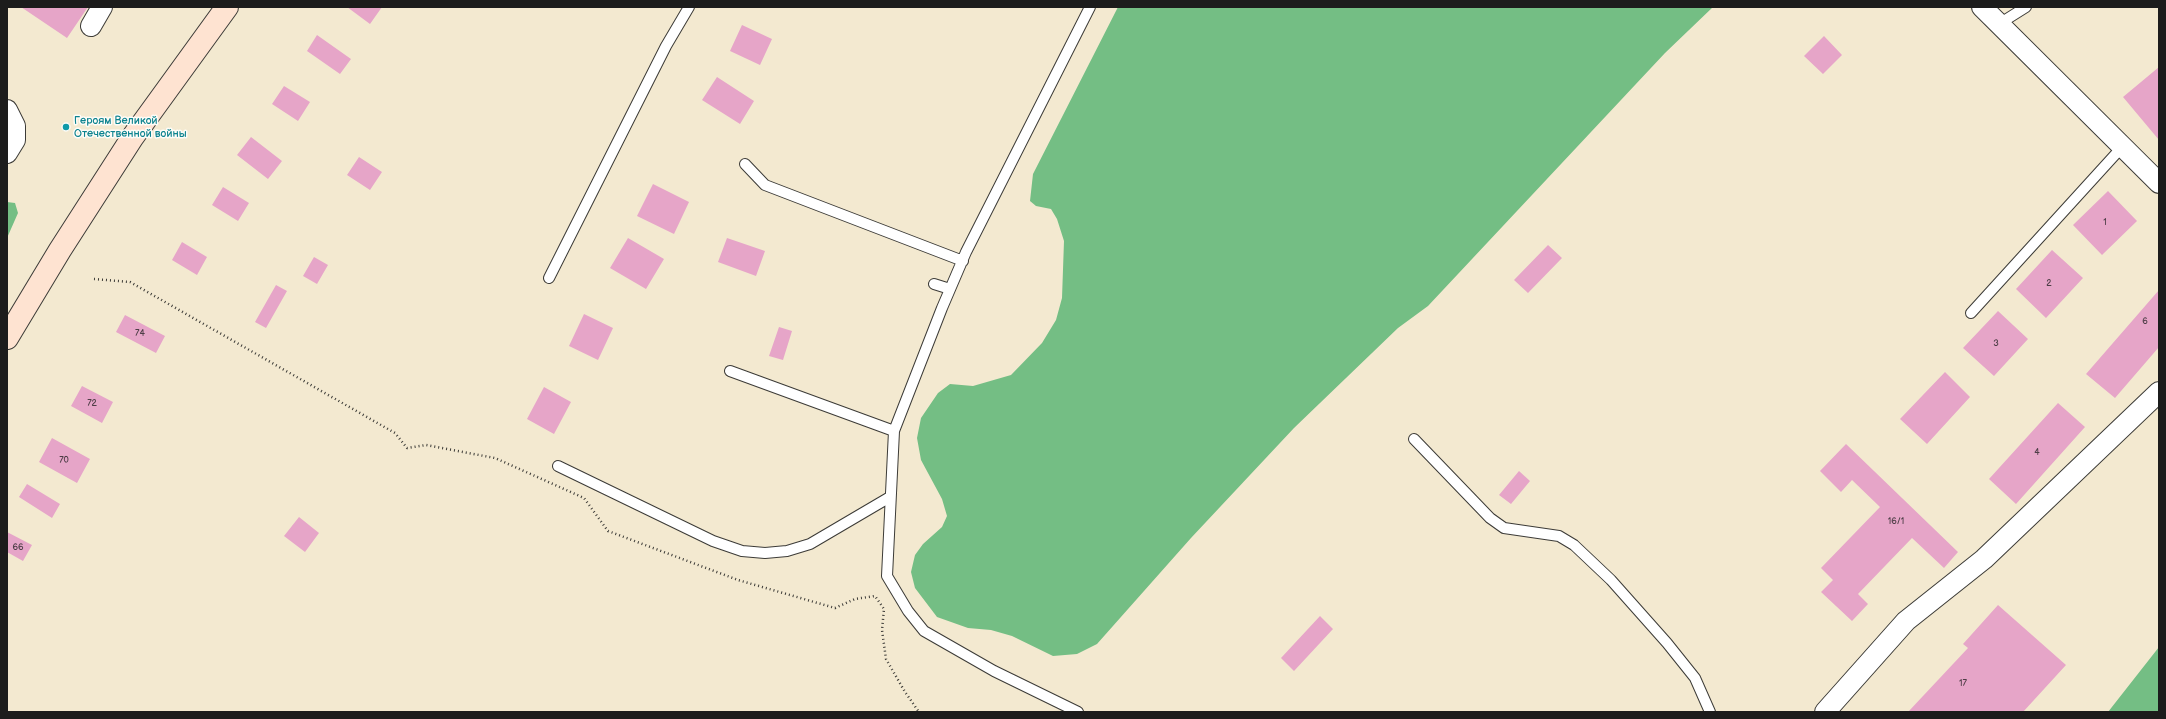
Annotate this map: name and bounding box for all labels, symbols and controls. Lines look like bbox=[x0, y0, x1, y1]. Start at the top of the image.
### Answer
place label: Героям Великой Отечественной войны bbox=[74, 114, 187, 140]
marker: Героям Великой Отечественной войны bbox=[61, 122, 71, 132]
house number: 1 bbox=[2103, 218, 2107, 228]
house number: 2 bbox=[2046, 279, 2052, 289]
house number: 6 bbox=[2142, 317, 2148, 327]
house number: 74 bbox=[135, 329, 145, 339]
house number: 3 bbox=[1993, 339, 1999, 349]
house number: 72 bbox=[87, 399, 97, 409]
house number: 4 bbox=[2034, 448, 2040, 458]
house number: 70 bbox=[59, 456, 69, 466]
house number: 16/1 bbox=[1888, 517, 1904, 527]
house number: 66 bbox=[13, 543, 23, 553]
house number: 17 bbox=[1959, 679, 1967, 689]

